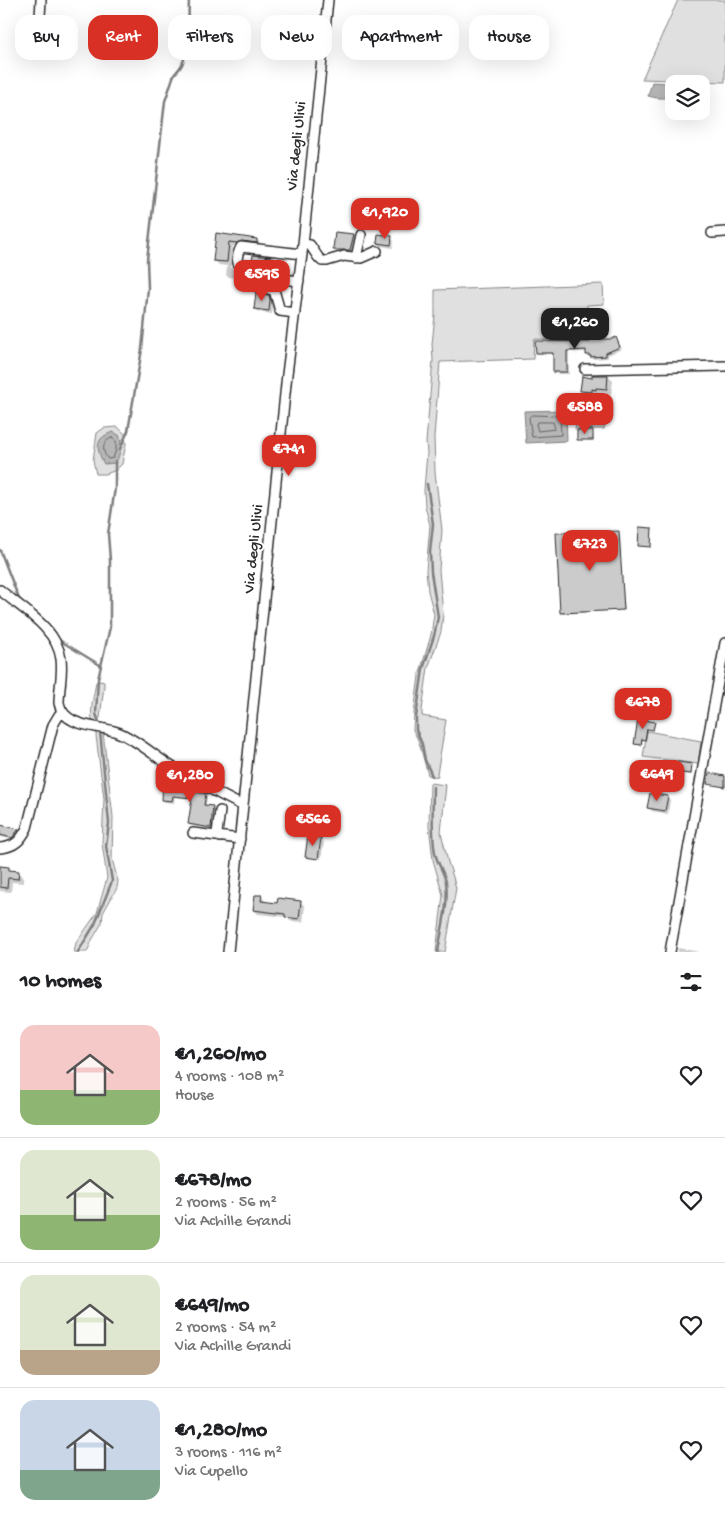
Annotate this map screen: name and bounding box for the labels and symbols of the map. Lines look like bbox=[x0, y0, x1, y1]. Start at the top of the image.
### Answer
street label: Via degli Ulivi bbox=[284, 101, 312, 192]
pin: €1,920 bbox=[344, 198, 426, 240]
pin: €595 bbox=[232, 260, 292, 302]
pin: €1,260 bbox=[534, 308, 616, 350]
pin: €588 bbox=[555, 392, 615, 435]
pin: €741 bbox=[259, 434, 319, 477]
street label: Via degli Ulivi bbox=[241, 504, 269, 595]
pin: €723 bbox=[560, 530, 620, 572]
pin: €678 bbox=[613, 688, 673, 730]
pin: €1,280 bbox=[149, 760, 231, 803]
pin: €649 bbox=[627, 760, 687, 802]
pin: €566 bbox=[283, 804, 343, 847]

